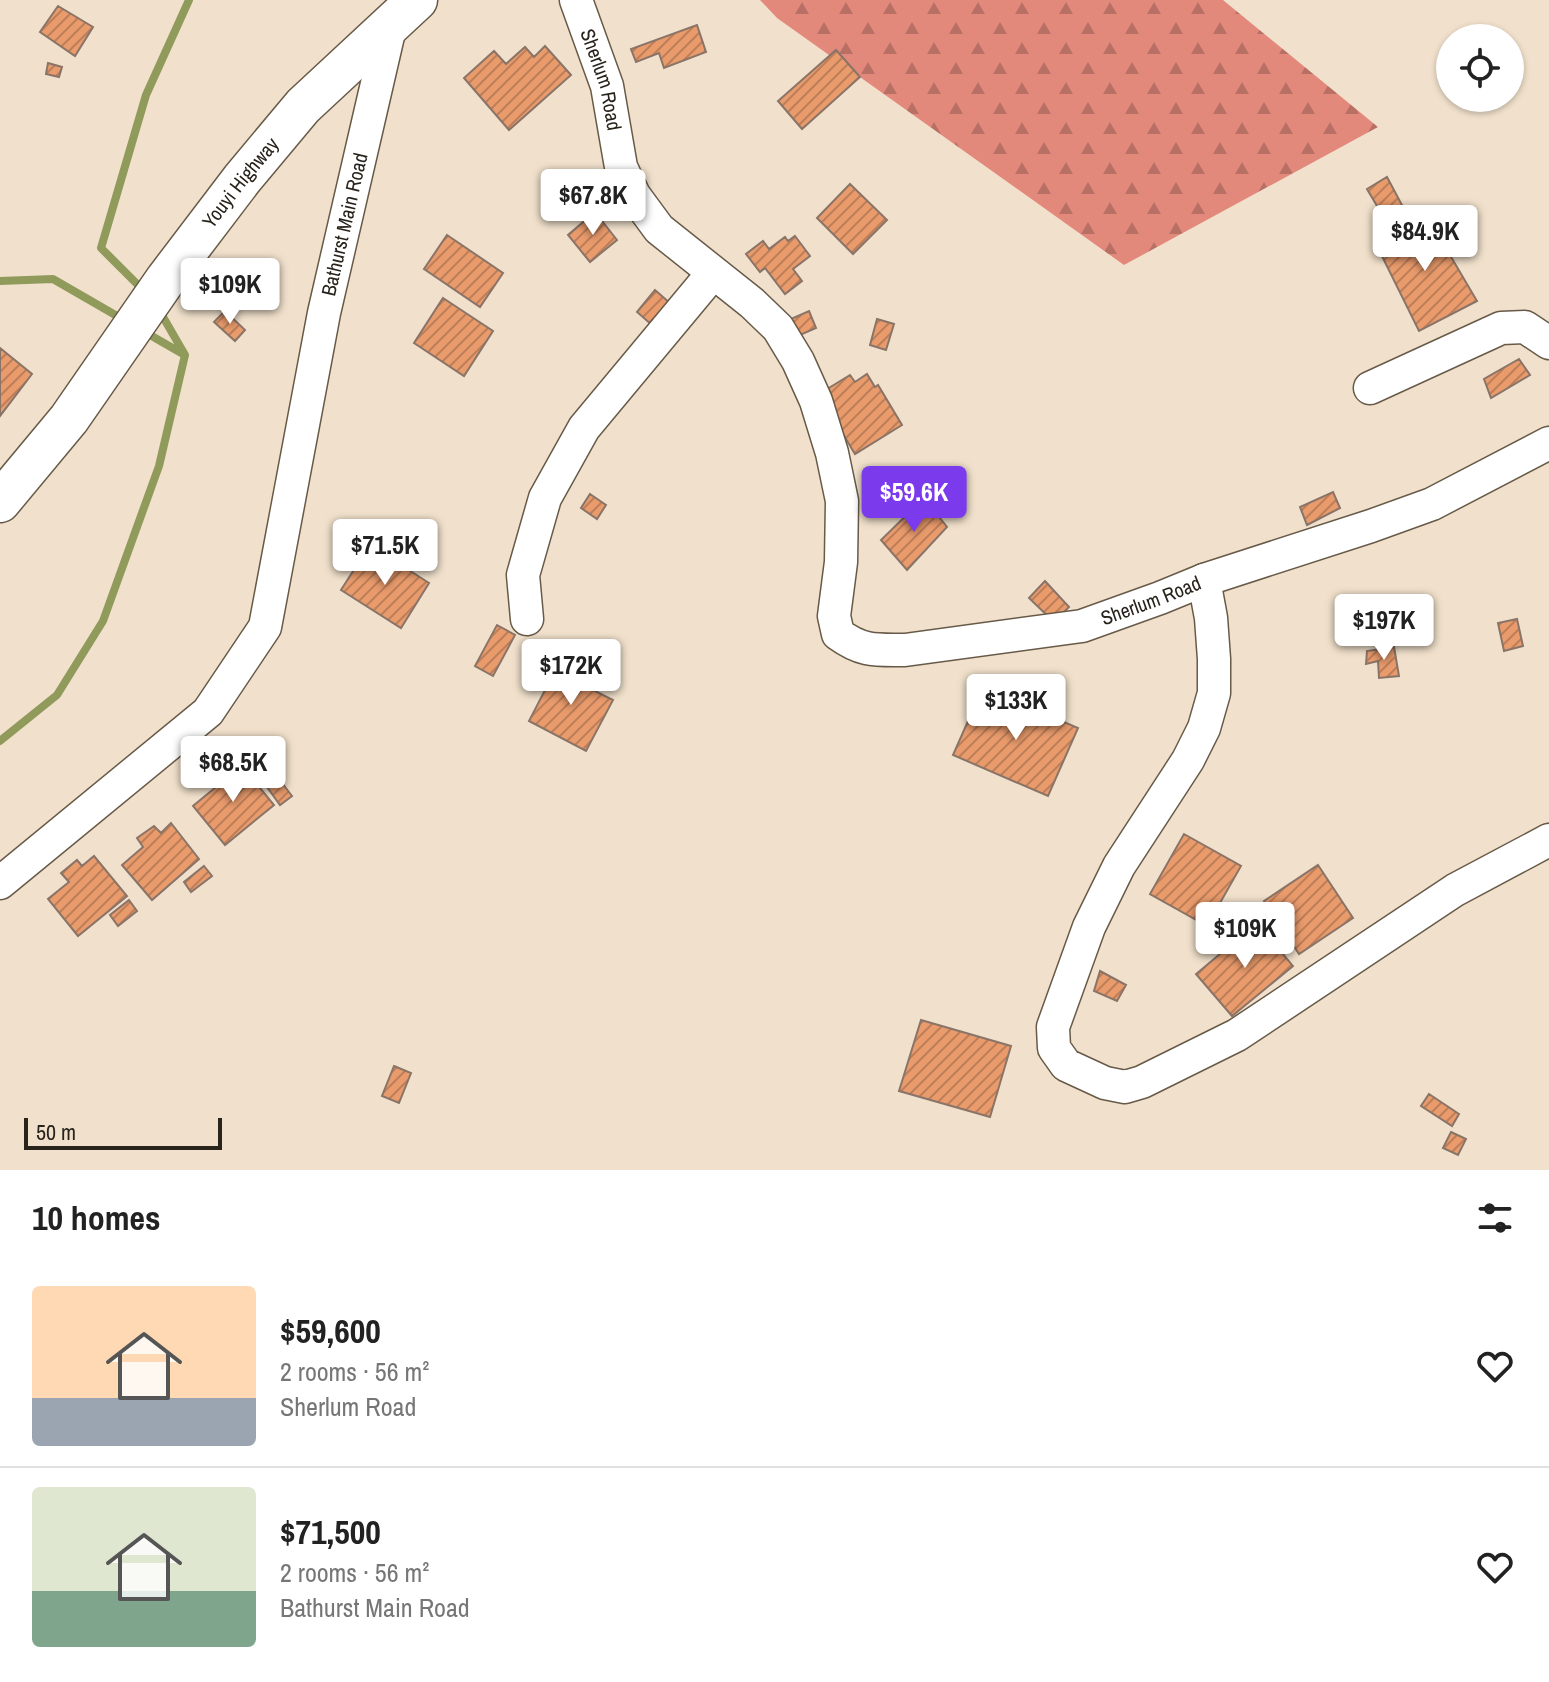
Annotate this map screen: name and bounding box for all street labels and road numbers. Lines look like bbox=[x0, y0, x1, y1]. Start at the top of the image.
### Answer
street label: Sherlum Road bbox=[574, 25, 628, 133]
street label: Youyi Highway bbox=[196, 131, 285, 233]
street label: Bathurst Main Road bbox=[314, 150, 374, 298]
street label: Sherlum Road bbox=[1097, 569, 1205, 631]

